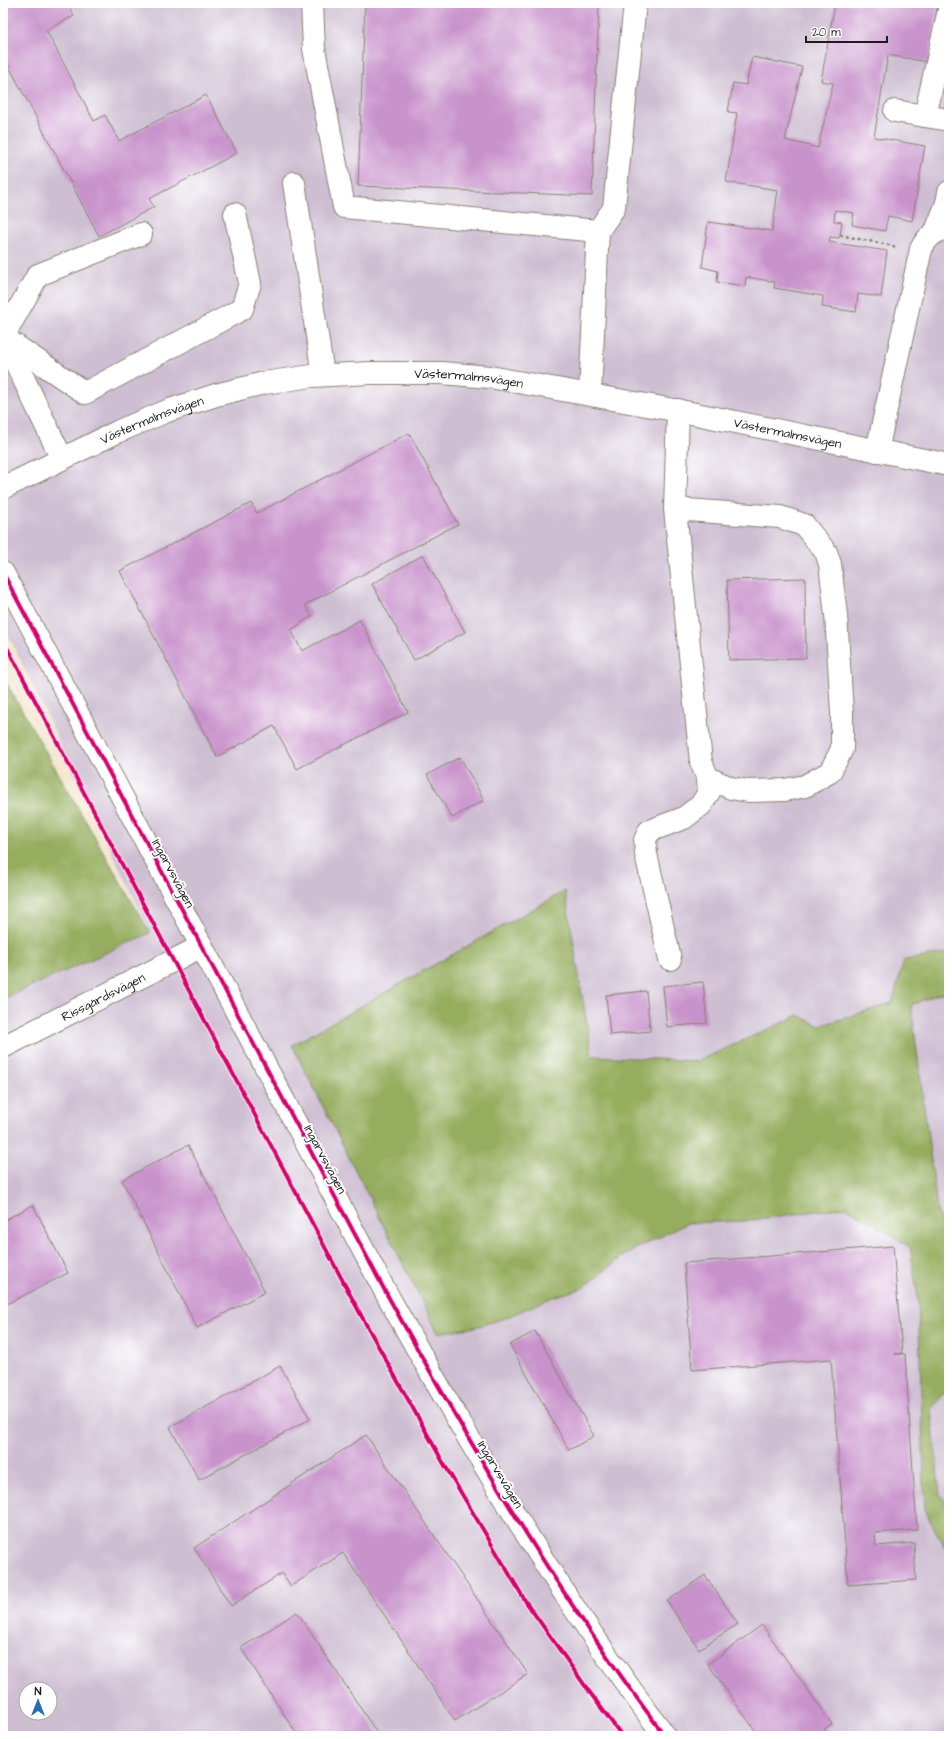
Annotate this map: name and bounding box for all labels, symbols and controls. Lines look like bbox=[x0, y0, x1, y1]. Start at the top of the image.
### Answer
scale bar bbox=[806, 18, 887, 44]
text: 20 m bbox=[812, 24, 841, 41]
street label: Västermalmsvägen bbox=[414, 365, 525, 393]
street label: Västermalmsvägen bbox=[97, 392, 206, 449]
street label: Västermalmsvägen bbox=[732, 414, 844, 453]
street label: Ingarvsvägen bbox=[146, 836, 199, 912]
street label: Rissgårdsvägen bbox=[58, 968, 149, 1026]
street label: Ingarvsvägen bbox=[298, 1122, 351, 1198]
street label: Ingarvsvägen bbox=[472, 1437, 528, 1513]
north arrow bbox=[18, 1681, 58, 1721]
text: N bbox=[35, 1684, 42, 1699]

